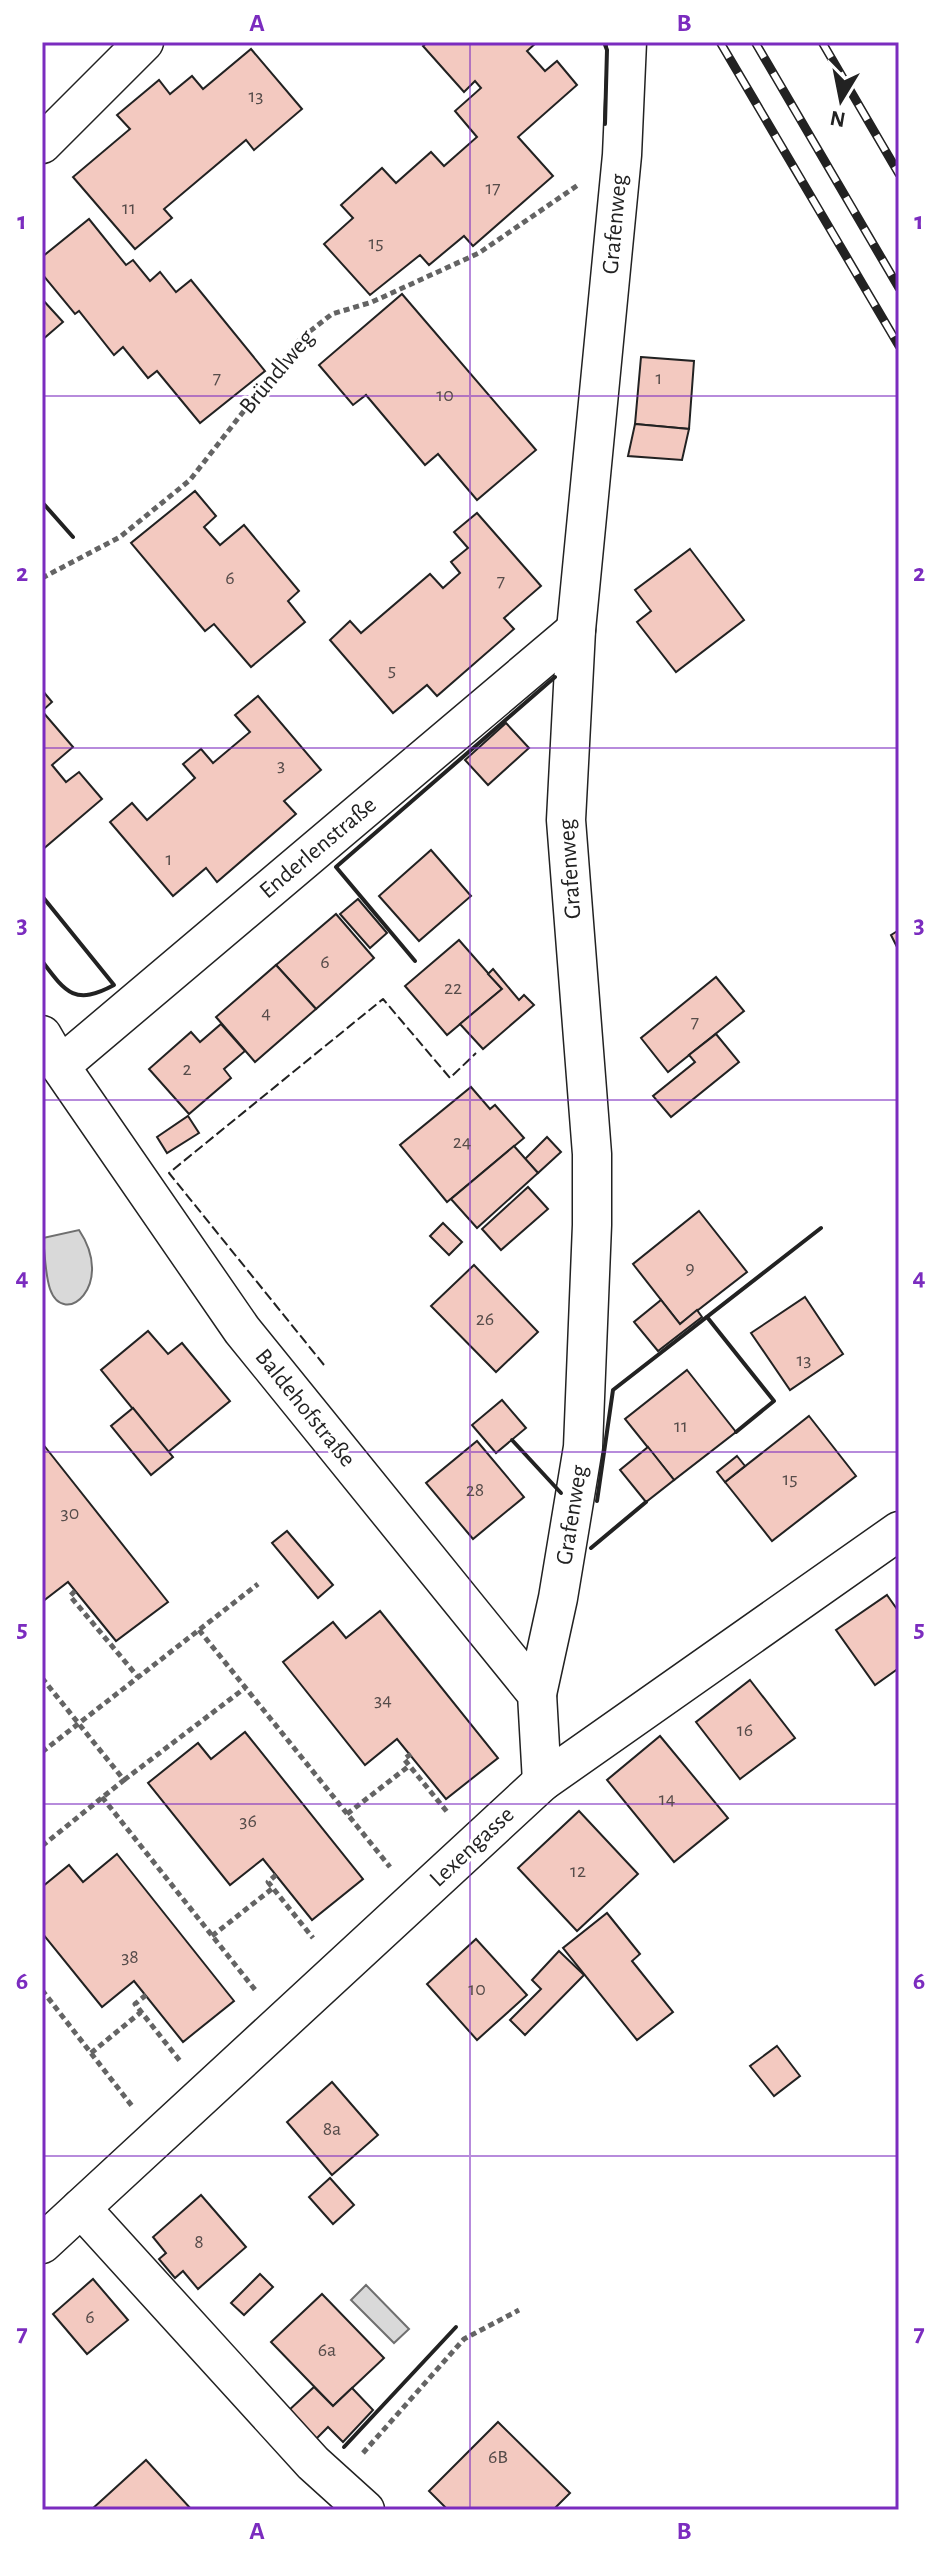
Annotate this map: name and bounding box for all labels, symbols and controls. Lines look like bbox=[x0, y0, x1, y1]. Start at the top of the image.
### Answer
text: A bbox=[249, 10, 265, 36]
text: B bbox=[676, 10, 692, 36]
north arrow bbox=[801, 60, 881, 140]
house number: 13 bbox=[248, 86, 264, 106]
text: N bbox=[828, 107, 847, 131]
street label: Grafenweg bbox=[599, 173, 631, 275]
house number: 17 bbox=[485, 178, 501, 198]
house number: 11 bbox=[122, 198, 136, 218]
text: 1 bbox=[17, 208, 27, 234]
text: 1 bbox=[914, 208, 924, 234]
house number: 15 bbox=[368, 233, 384, 253]
street label: Bründlweg bbox=[235, 325, 319, 419]
house number: 7 bbox=[213, 368, 221, 388]
house number: 1 bbox=[656, 368, 662, 388]
house number: 10 bbox=[436, 385, 454, 405]
text: 2 bbox=[16, 560, 28, 586]
text: 2 bbox=[913, 560, 925, 586]
house number: 6 bbox=[225, 568, 235, 588]
house number: 7 bbox=[497, 571, 505, 591]
house number: 5 bbox=[388, 660, 396, 680]
house number: 3 bbox=[277, 755, 285, 775]
street label: Enderlenstraße bbox=[255, 793, 381, 903]
street label: Grafenweg bbox=[555, 818, 585, 920]
house number: 1 bbox=[166, 849, 172, 869]
text: 3 bbox=[16, 912, 28, 938]
text: 3 bbox=[913, 912, 925, 938]
house number: 6 bbox=[320, 952, 330, 972]
house number: 22 bbox=[444, 978, 462, 998]
house number: 4 bbox=[261, 1003, 271, 1023]
house number: 7 bbox=[691, 1012, 699, 1032]
house number: 2 bbox=[182, 1059, 192, 1079]
house number: 24 bbox=[453, 1132, 471, 1152]
house number: 9 bbox=[685, 1258, 695, 1278]
text: 4 bbox=[15, 1264, 29, 1290]
text: 4 bbox=[912, 1264, 926, 1290]
house number: 26 bbox=[476, 1309, 494, 1329]
street label: Baldehofstraße bbox=[250, 1345, 360, 1471]
house number: 13 bbox=[796, 1350, 812, 1370]
house number: 11 bbox=[674, 1416, 688, 1436]
street label: Grafenweg bbox=[552, 1463, 592, 1566]
house number: 15 bbox=[782, 1469, 798, 1489]
house number: 28 bbox=[466, 1480, 484, 1500]
house number: 30 bbox=[61, 1503, 79, 1523]
text: 5 bbox=[16, 1616, 28, 1642]
text: 5 bbox=[913, 1616, 925, 1642]
house number: 34 bbox=[374, 1690, 392, 1710]
house number: 16 bbox=[737, 1720, 753, 1740]
house number: 14 bbox=[659, 1789, 675, 1809]
street label: Lexengasse bbox=[425, 1802, 519, 1892]
house number: 36 bbox=[239, 1811, 257, 1831]
house number: 12 bbox=[570, 1861, 586, 1881]
house number: 38 bbox=[121, 1947, 139, 1967]
text: 6 bbox=[16, 1968, 28, 1994]
text: 6 bbox=[913, 1968, 925, 1994]
house number: 10 bbox=[468, 1979, 486, 1999]
house number: 8a bbox=[323, 2119, 341, 2139]
house number: 8 bbox=[194, 2232, 204, 2252]
house number: 6 bbox=[85, 2307, 95, 2327]
text: 7 bbox=[16, 2320, 28, 2346]
text: 7 bbox=[913, 2320, 925, 2346]
house number: 6a bbox=[318, 2340, 336, 2360]
house number: 6B bbox=[488, 2447, 508, 2467]
text: A bbox=[249, 2518, 265, 2544]
text: B bbox=[676, 2518, 692, 2544]

